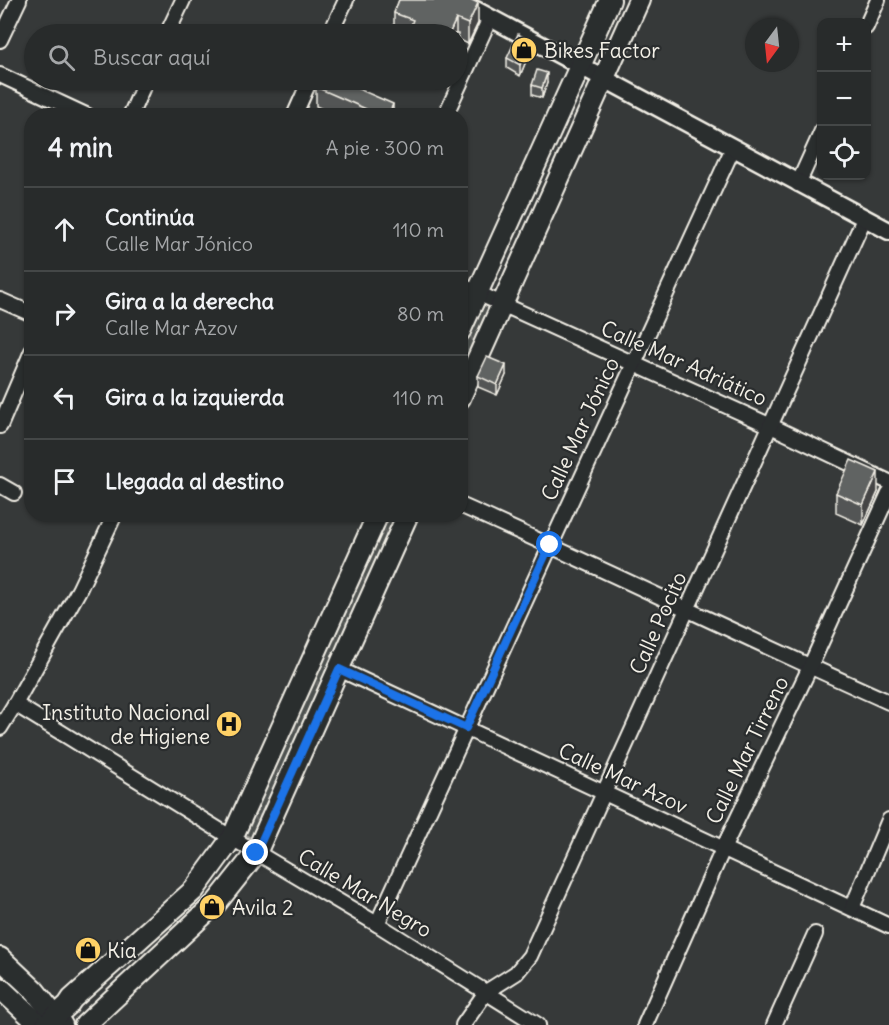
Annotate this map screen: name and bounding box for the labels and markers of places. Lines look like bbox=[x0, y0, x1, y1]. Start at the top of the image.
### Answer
shop icon: Bikes Factor bbox=[509, 35, 539, 65]
place label: Bikes Factor bbox=[544, 37, 660, 64]
place label: Instituto Nacional de Higiene bbox=[42, 699, 210, 750]
hospital icon: Instituto Nacional de Higiene bbox=[214, 709, 244, 739]
shop icon: Avila 2 bbox=[197, 892, 227, 922]
place label: Avila 2 bbox=[232, 894, 293, 921]
shop icon: Kia bbox=[73, 935, 103, 965]
place label: Kia bbox=[107, 937, 137, 964]

